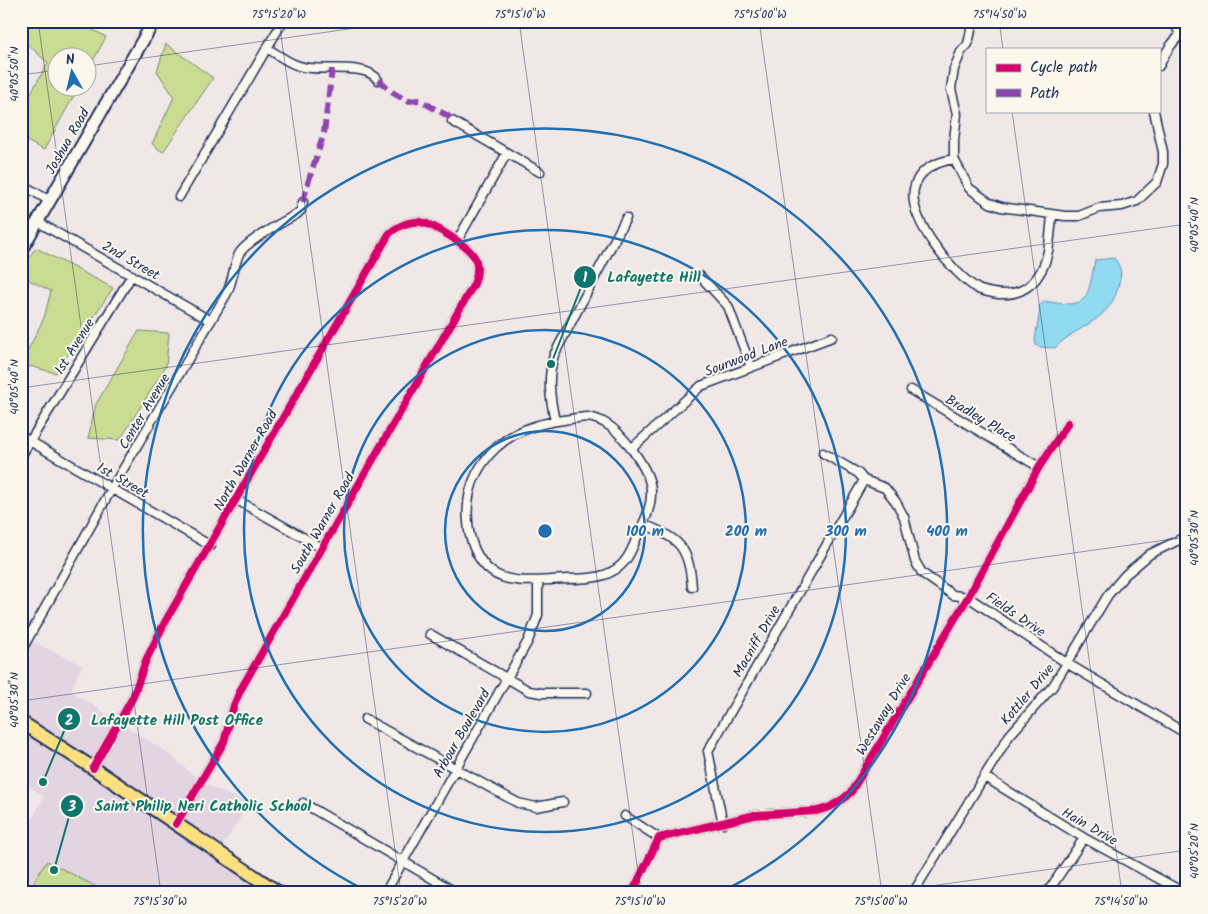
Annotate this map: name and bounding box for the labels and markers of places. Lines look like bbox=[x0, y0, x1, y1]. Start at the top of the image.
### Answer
callout: Lafayette Hill bbox=[572, 262, 711, 292]
centre of rings bbox=[536, 522, 554, 540]
callout: Lafayette Hill Post Office bbox=[56, 704, 273, 734]
callout: Saint Philip Neri Catholic School bbox=[60, 791, 321, 821]

